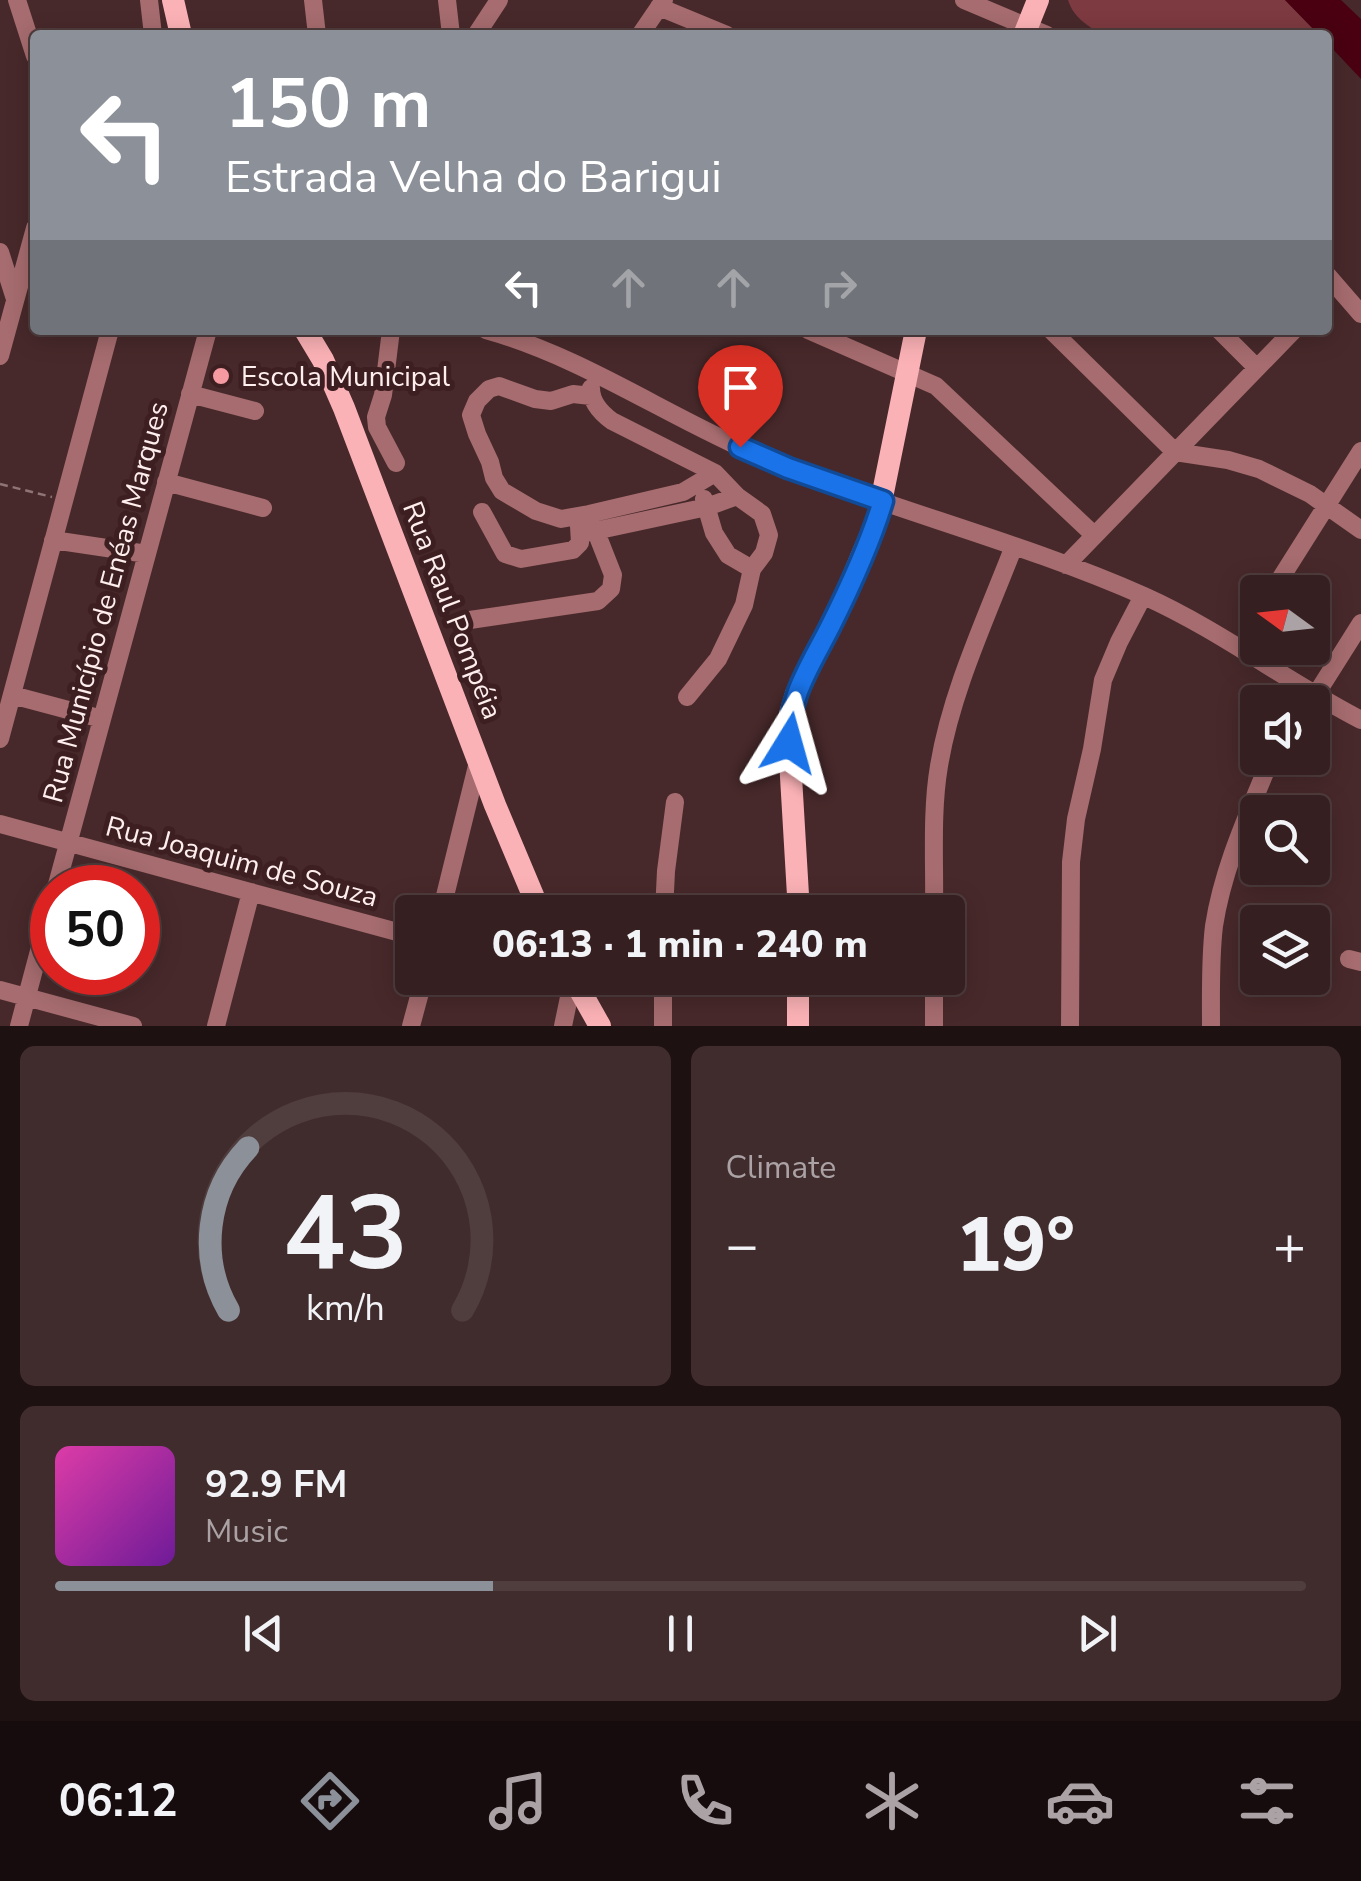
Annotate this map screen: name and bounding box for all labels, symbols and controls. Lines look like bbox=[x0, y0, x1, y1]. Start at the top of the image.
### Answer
text: 150 m bbox=[225, 56, 431, 152]
icon: left bbox=[60, 70, 190, 200]
text: Estrada Velha do Barigui bbox=[225, 147, 722, 208]
icon: left bbox=[496, 260, 551, 315]
icon: ahead bbox=[601, 260, 656, 315]
icon: ahead bbox=[706, 260, 761, 315]
icon: right bbox=[811, 260, 866, 315]
pin bbox=[698, 345, 783, 448]
place label: Escola Municipal bbox=[241, 358, 451, 396]
icon: arrive bbox=[713, 360, 768, 415]
marker: Escola Municipal bbox=[210, 365, 232, 387]
street label: Rua Município de Enéas Marques bbox=[34, 398, 178, 807]
street label: Rua Raul Pompéia bbox=[393, 496, 511, 725]
north arrow bbox=[1240, 575, 1330, 665]
map controls bbox=[1240, 575, 1330, 995]
button: sound bbox=[1240, 685, 1330, 775]
position arrow bbox=[737, 691, 841, 795]
button: search bbox=[1240, 795, 1330, 885]
street label: Rua Joaquim de Souza bbox=[101, 807, 382, 917]
speed limit sign: 50 bbox=[30, 865, 160, 995]
button: layers bbox=[1240, 905, 1330, 995]
text: 06:13 · 1 min · 240 m bbox=[492, 919, 868, 970]
text: Climate bbox=[726, 1146, 836, 1189]
text: 43 bbox=[283, 1163, 408, 1305]
text: 19° bbox=[956, 1194, 1075, 1296]
text: − bbox=[726, 1208, 759, 1283]
text: + bbox=[1273, 1208, 1306, 1283]
text: km/h bbox=[306, 1284, 385, 1333]
text: 92.9 FM bbox=[205, 1459, 347, 1510]
text: Music bbox=[205, 1510, 288, 1553]
icon: previous bbox=[236, 1606, 291, 1661]
icon: pause bbox=[653, 1606, 708, 1661]
icon: next bbox=[1070, 1606, 1125, 1661]
icon: directions bbox=[295, 1766, 365, 1836]
icon: music bbox=[483, 1766, 553, 1836]
icon: phone bbox=[670, 1766, 740, 1836]
icon: climate bbox=[857, 1766, 927, 1836]
icon: car bbox=[1045, 1766, 1115, 1836]
icon: filters bbox=[1232, 1766, 1302, 1836]
text: 06:12 bbox=[59, 1771, 178, 1832]

